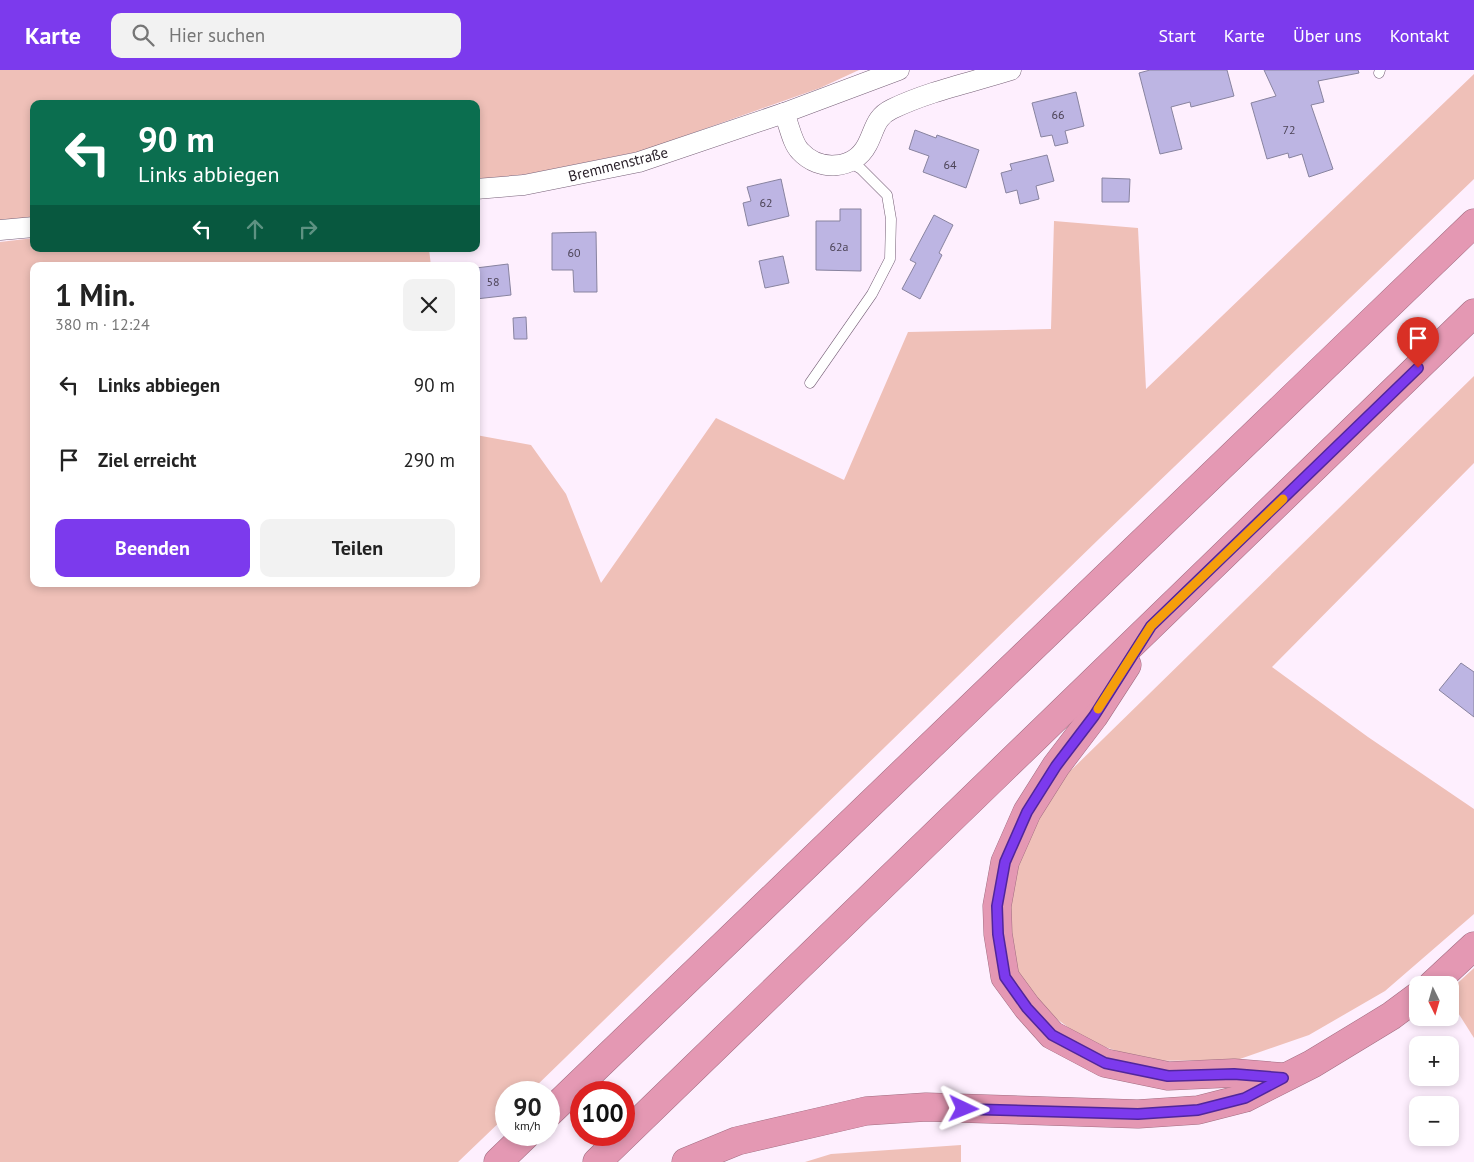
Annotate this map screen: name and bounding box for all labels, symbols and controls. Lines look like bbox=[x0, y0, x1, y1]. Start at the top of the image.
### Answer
search box bbox=[111, 13, 461, 58]
text: Karte bbox=[25, 20, 81, 51]
icon: search bbox=[129, 21, 157, 49]
text: Hier suchen bbox=[169, 23, 265, 47]
text: Start bbox=[1158, 24, 1196, 47]
text: Karte bbox=[1224, 24, 1265, 47]
text: Über uns bbox=[1293, 24, 1362, 47]
text: Kontakt bbox=[1390, 24, 1449, 47]
house number: 66 bbox=[1051, 107, 1065, 122]
text: 90 m bbox=[138, 116, 215, 162]
icon: left bbox=[55, 120, 120, 185]
house number: 72 bbox=[1282, 122, 1296, 137]
street label: Bremmenstraße bbox=[566, 142, 670, 186]
house number: 64 bbox=[943, 157, 957, 172]
text: Links abbiegen bbox=[138, 160, 280, 188]
house number: 62 bbox=[759, 195, 773, 210]
icon: left bbox=[188, 215, 216, 243]
icon: ahead bbox=[241, 215, 269, 243]
icon: right bbox=[294, 215, 322, 243]
house number: 62a bbox=[829, 239, 849, 254]
house number: 60 bbox=[567, 245, 581, 260]
house number: 58 bbox=[486, 274, 500, 289]
text: 1 Min. bbox=[55, 275, 135, 314]
button: close bbox=[403, 279, 455, 331]
text: 380 m · 12:24 bbox=[55, 314, 150, 334]
pin bbox=[1397, 317, 1439, 368]
icon: arrive bbox=[1404, 324, 1432, 352]
icon: left bbox=[55, 371, 83, 399]
text: Links abbiegen bbox=[98, 373, 220, 397]
text: 90 m bbox=[414, 373, 455, 397]
icon: arrive bbox=[55, 446, 83, 474]
text: Ziel erreicht bbox=[98, 448, 196, 472]
text: 290 m bbox=[403, 448, 455, 472]
button: Beenden bbox=[55, 519, 250, 577]
button: Teilen bbox=[260, 519, 455, 577]
north arrow bbox=[1409, 976, 1459, 1026]
map controls bbox=[1409, 976, 1459, 1146]
button: + bbox=[1409, 1036, 1459, 1086]
speed limit sign: 100 bbox=[570, 1081, 635, 1146]
position arrow bbox=[937, 1082, 989, 1134]
text: 90 bbox=[513, 1091, 542, 1123]
button: − bbox=[1409, 1096, 1459, 1146]
text: km/h bbox=[514, 1118, 541, 1133]

